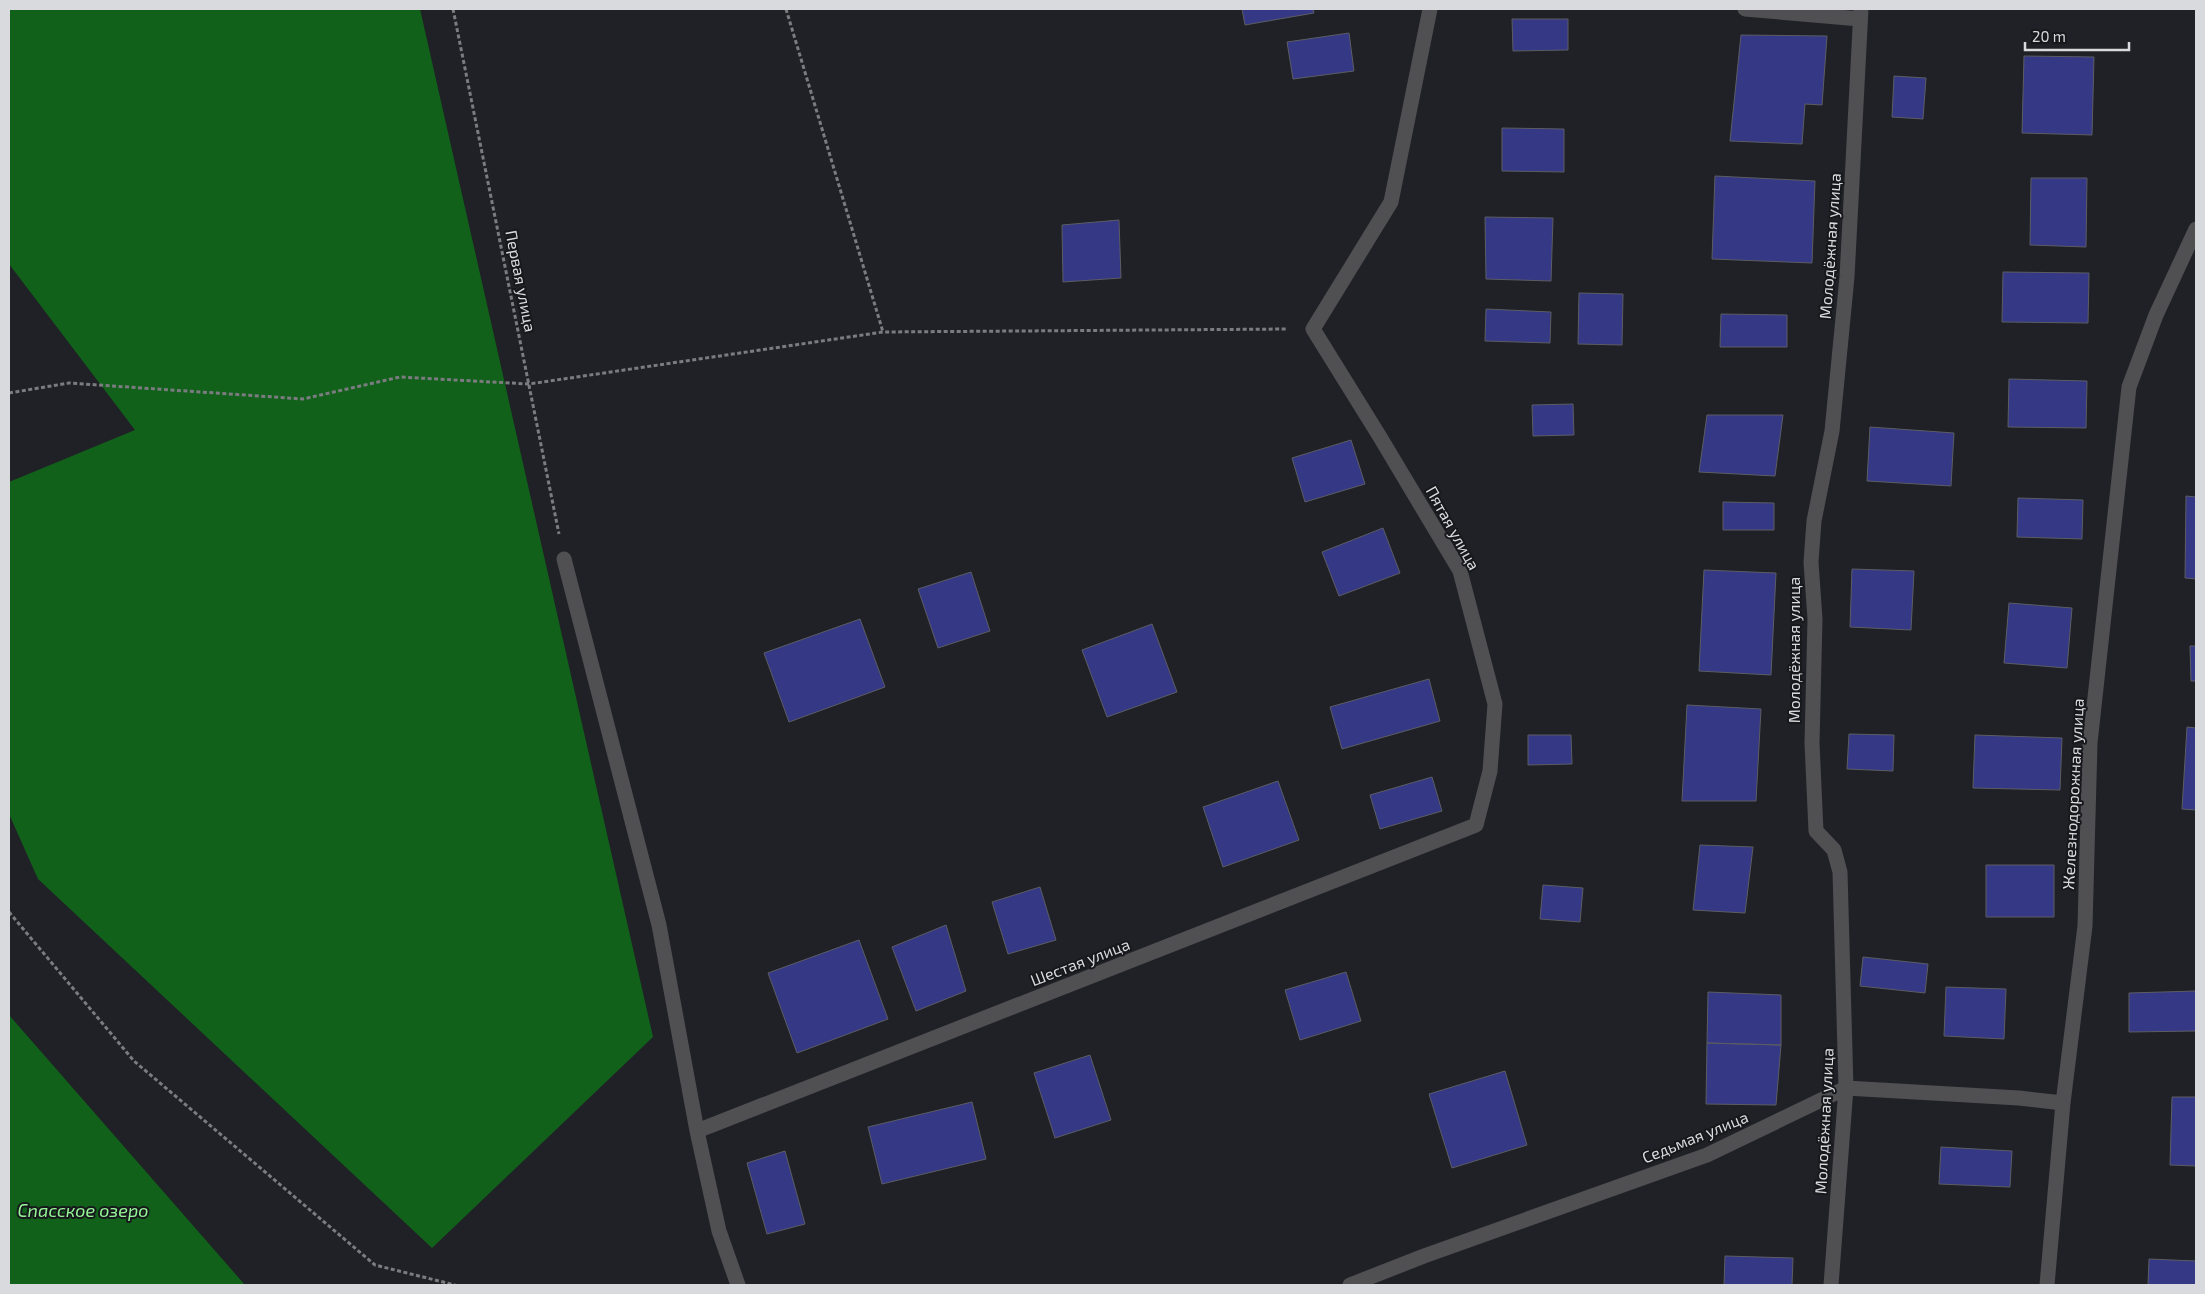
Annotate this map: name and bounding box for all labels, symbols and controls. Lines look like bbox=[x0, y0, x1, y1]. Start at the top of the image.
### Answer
scale bar bbox=[2025, 20, 2129, 52]
text: 20 m bbox=[2032, 27, 2066, 45]
street label: Молодёжная улица bbox=[1815, 172, 1845, 320]
street label: Первая улица bbox=[501, 228, 541, 334]
street label: Пятая улица bbox=[1422, 482, 1484, 574]
street label: Молодёжная улица bbox=[1784, 577, 1804, 723]
street label: Железнодорожная улица bbox=[2058, 698, 2088, 890]
street label: Шестая улица bbox=[1027, 934, 1133, 990]
street label: Молодёжная улица bbox=[1810, 1047, 1838, 1195]
street label: Седьмая улица bbox=[1639, 1107, 1751, 1167]
water label: Спасское озеро bbox=[17, 1199, 149, 1221]

